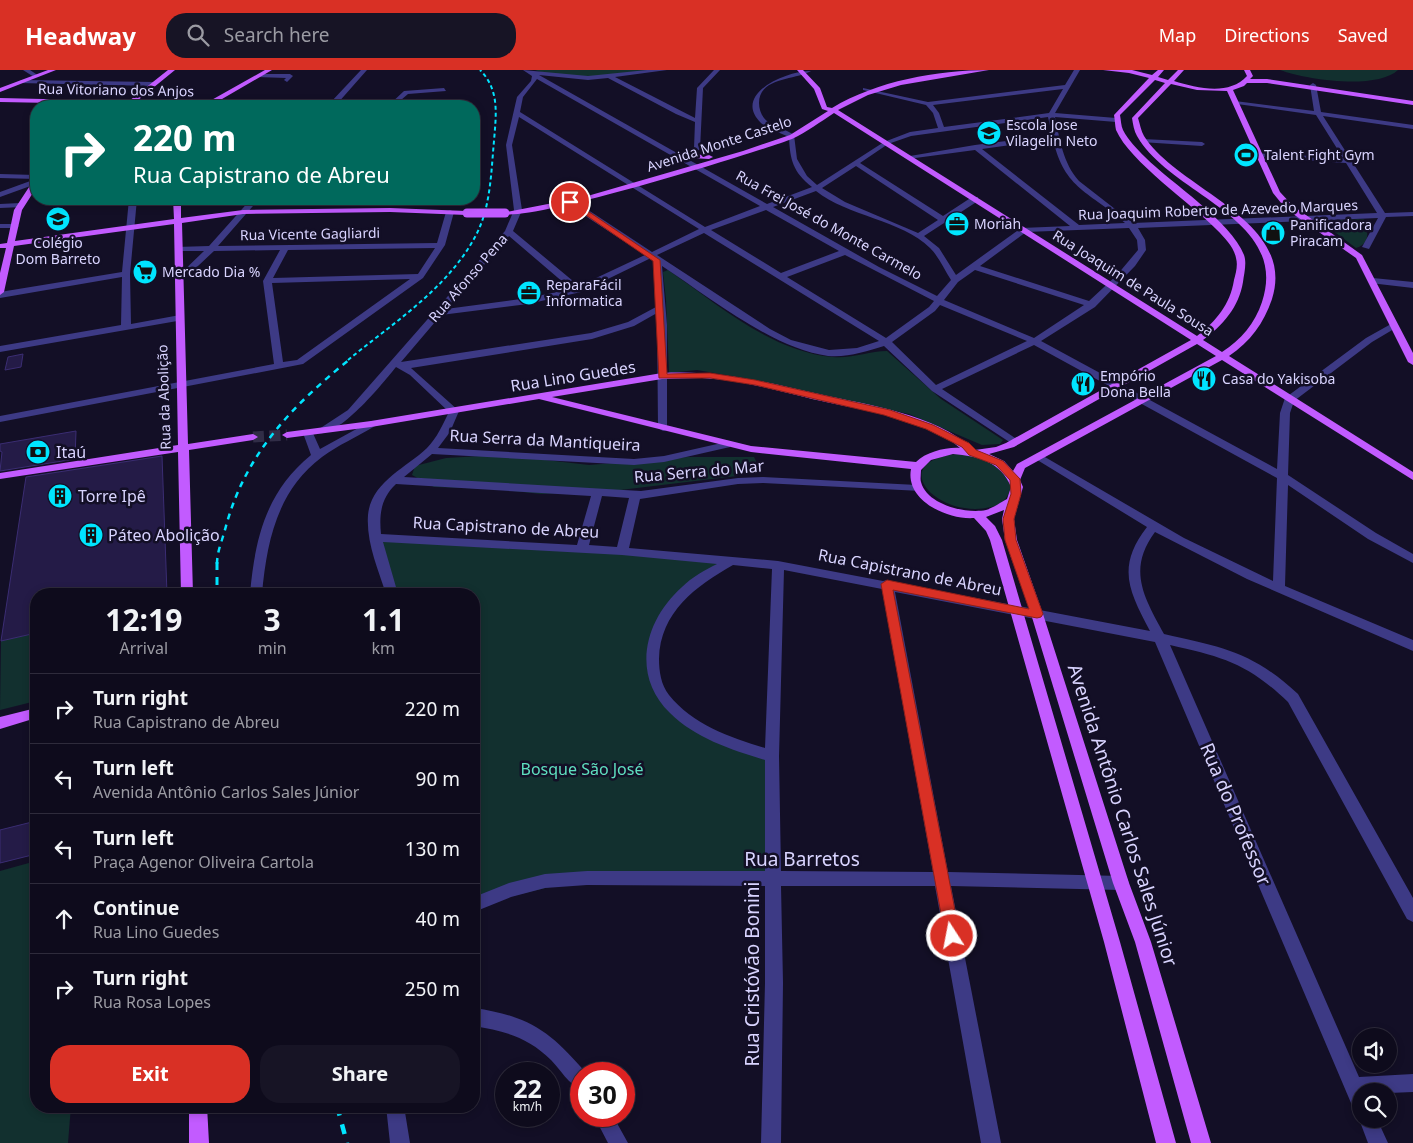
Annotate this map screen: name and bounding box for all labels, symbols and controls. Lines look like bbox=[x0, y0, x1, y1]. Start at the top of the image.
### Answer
search box bbox=[166, 13, 516, 58]
text: Headway bbox=[25, 19, 136, 52]
icon: search bbox=[184, 21, 212, 49]
text: Search here bbox=[224, 22, 330, 48]
text: Map bbox=[1159, 23, 1196, 47]
text: Directions bbox=[1224, 23, 1310, 47]
text: Saved bbox=[1338, 23, 1388, 47]
street label: Rua Vitoriano dos Anjos bbox=[38, 79, 195, 100]
street label: Avenida Monte Castelo bbox=[644, 111, 794, 176]
text: 220 m bbox=[133, 114, 236, 161]
place label: Escola Jose Vilagelin Neto bbox=[1006, 115, 1098, 150]
icon: right bbox=[50, 120, 115, 185]
school or university icon: Escola Jose Vilagelin Neto bbox=[976, 120, 1002, 146]
sports icon: Talent Fight Gym bbox=[1233, 142, 1259, 168]
place label: Talent Fight Gym bbox=[1264, 145, 1375, 164]
text: Rua Capistrano de Abreu bbox=[133, 159, 390, 189]
street label: Rua Frei José do Monte Carmelo bbox=[733, 165, 926, 284]
pin bbox=[549, 181, 591, 223]
icon: arrive bbox=[556, 188, 584, 216]
street label: Rua Joaquim Roberto de Azevedo Marques bbox=[1078, 195, 1359, 224]
school or university icon: Colégio Dom Barreto bbox=[45, 206, 71, 232]
office icon: Moriah bbox=[944, 211, 970, 237]
place label: Moriah bbox=[974, 214, 1021, 233]
place label: Panificadora Piracam bbox=[1290, 215, 1372, 250]
shop icon: Panificadora Piracam bbox=[1260, 220, 1286, 246]
street label: Rua Vicente Gagliardi bbox=[240, 223, 380, 244]
street label: Rua Joaquim de Paula Sousa bbox=[1049, 225, 1217, 340]
street label: Rua Afonso Pena bbox=[424, 229, 511, 326]
place label: Colégio Dom Barreto bbox=[15, 233, 101, 268]
supermarket icon: Mercado Dia % bbox=[132, 259, 158, 285]
place label: Mercado Dia % bbox=[162, 262, 260, 281]
place label: ReparaFácil Informatica bbox=[546, 275, 623, 310]
office icon: ReparaFácil Informatica bbox=[516, 280, 542, 306]
street label: Rua da Abolição bbox=[152, 344, 175, 450]
street label: Rua Lino Guedes bbox=[509, 355, 637, 397]
place label: Empório Dona Bella bbox=[1100, 366, 1171, 401]
restaurant icon: Casa do Yakisoba bbox=[1191, 366, 1217, 392]
place label: Casa do Yakisoba bbox=[1222, 369, 1335, 388]
restaurant icon: Empório Dona Bella bbox=[1070, 371, 1096, 397]
street label: Rua Serra da Mantiqueira bbox=[449, 424, 641, 456]
bank icon: Itaú bbox=[25, 439, 51, 465]
place label: Itaú bbox=[56, 441, 86, 463]
street label: Rua Serra do Mar bbox=[633, 454, 765, 488]
building icon: Torre Ipê bbox=[47, 483, 73, 509]
place label: Torre Ipê bbox=[78, 485, 146, 507]
street label: Rua Capistrano de Abreu bbox=[412, 511, 600, 543]
building icon: Páteo Abolição bbox=[78, 522, 104, 548]
place label: Páteo Abolição bbox=[108, 524, 220, 546]
street label: Rua Capistrano de Abreu bbox=[816, 543, 1004, 601]
text: 12:19 bbox=[105, 599, 182, 640]
text: 3 bbox=[264, 599, 281, 640]
text: 1.1 bbox=[362, 599, 405, 640]
text: Arrival bbox=[119, 637, 168, 659]
text: min bbox=[258, 637, 287, 659]
text: km bbox=[372, 637, 395, 659]
street label: Avenida Antônio Carlos Sales Júnior bbox=[1062, 661, 1184, 970]
text: Turn right bbox=[93, 685, 188, 711]
icon: right bbox=[50, 695, 78, 723]
text: 220 m bbox=[405, 696, 460, 722]
text: Rua Capistrano de Abreu bbox=[93, 711, 280, 733]
street label: Rua do Professor bbox=[1194, 739, 1278, 889]
text: Turn left bbox=[93, 755, 174, 781]
park label: Bosque São José bbox=[521, 758, 644, 780]
icon: left bbox=[50, 765, 78, 793]
text: 90 m bbox=[416, 766, 460, 792]
text: Avenida Antônio Carlos Sales Júnior bbox=[93, 781, 359, 803]
text: Turn left bbox=[93, 825, 174, 851]
icon: left bbox=[50, 835, 78, 863]
text: 130 m bbox=[405, 836, 460, 862]
street label: Rua Barretos bbox=[744, 846, 860, 872]
text: Praça Agenor Oliveira Cartola bbox=[93, 851, 314, 873]
street label: Rua Cristóvão Bonini bbox=[739, 882, 765, 1066]
text: Continue bbox=[93, 895, 179, 921]
icon: ahead bbox=[50, 905, 78, 933]
text: 40 m bbox=[416, 906, 460, 932]
position arrow bbox=[925, 909, 977, 961]
text: Rua Lino Guedes bbox=[93, 921, 219, 943]
text: Turn right bbox=[93, 965, 188, 991]
icon: right bbox=[50, 975, 78, 1003]
text: 250 m bbox=[405, 976, 460, 1002]
text: Rua Rosa Lopes bbox=[93, 991, 211, 1013]
map controls bbox=[1352, 1028, 1397, 1128]
button: sound bbox=[1352, 1028, 1397, 1073]
button: Exit bbox=[50, 1045, 250, 1103]
button: Share bbox=[260, 1045, 460, 1103]
speed limit sign: 30 bbox=[570, 1062, 635, 1127]
text: 22 bbox=[513, 1071, 542, 1105]
button: search bbox=[1352, 1083, 1397, 1128]
text: km/h bbox=[513, 1098, 542, 1115]

